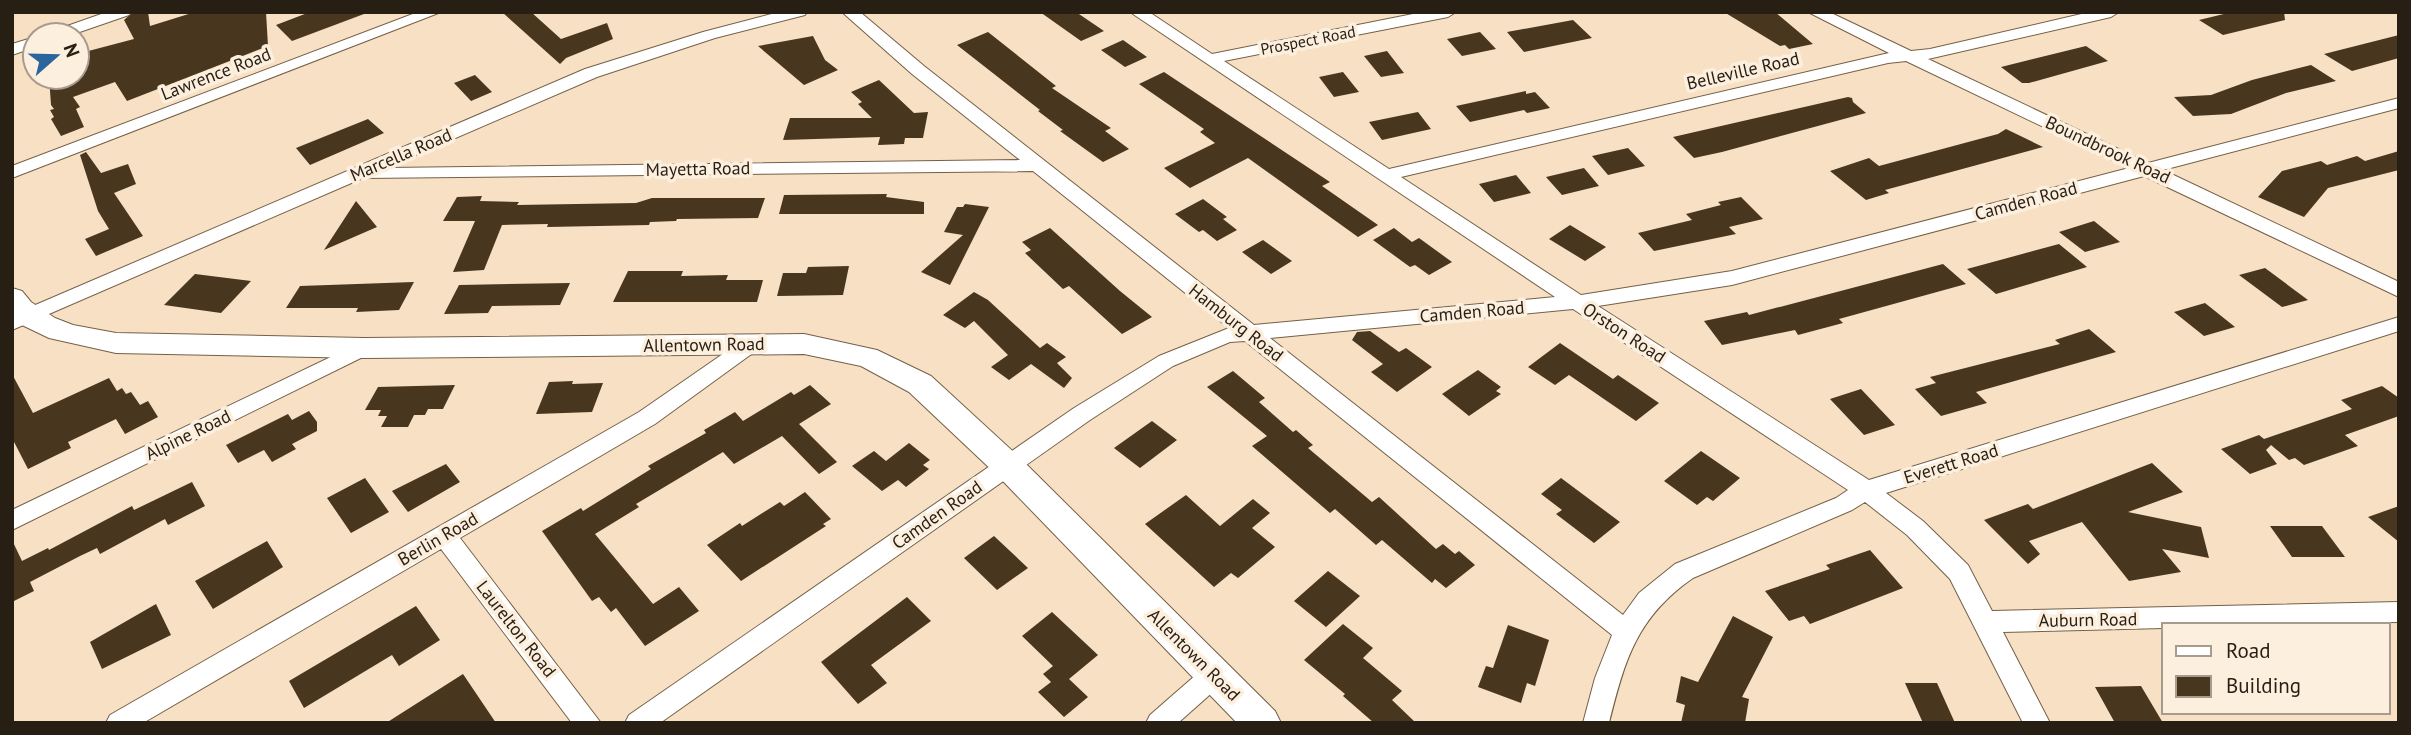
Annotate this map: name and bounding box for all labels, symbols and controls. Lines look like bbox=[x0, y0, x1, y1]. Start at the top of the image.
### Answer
north arrow bbox=[21, 21, 91, 91]
street label: Prospect Road bbox=[1259, 21, 1357, 59]
text: N bbox=[59, 40, 85, 60]
street label: Lawrence Road bbox=[158, 42, 274, 105]
street label: Belleville Road bbox=[1684, 46, 1801, 95]
street label: Boundbrook Road bbox=[2042, 110, 2174, 189]
street label: Marcella Road bbox=[346, 123, 455, 186]
street label: Mayetta Road bbox=[646, 156, 750, 181]
street label: Camden Road bbox=[1972, 176, 2080, 225]
street label: Hamburg Road bbox=[1184, 279, 1288, 367]
street label: Camden Road bbox=[1419, 295, 1525, 328]
street label: Orston Road bbox=[1578, 297, 1670, 368]
street label: Allentown Road bbox=[643, 332, 765, 357]
street label: Alpine Road bbox=[141, 404, 234, 465]
street label: Everett Road bbox=[1901, 438, 2001, 489]
street label: Camden Road bbox=[887, 475, 986, 554]
street label: Berlin Road bbox=[394, 506, 482, 571]
street label: Laurelton Road bbox=[471, 576, 561, 682]
street label: Allentown Road bbox=[1143, 604, 1245, 706]
street label: Auburn Road bbox=[2039, 607, 2137, 632]
legend bbox=[2162, 623, 2390, 714]
text: Road bbox=[2226, 637, 2270, 664]
text: Building bbox=[2226, 672, 2301, 699]

